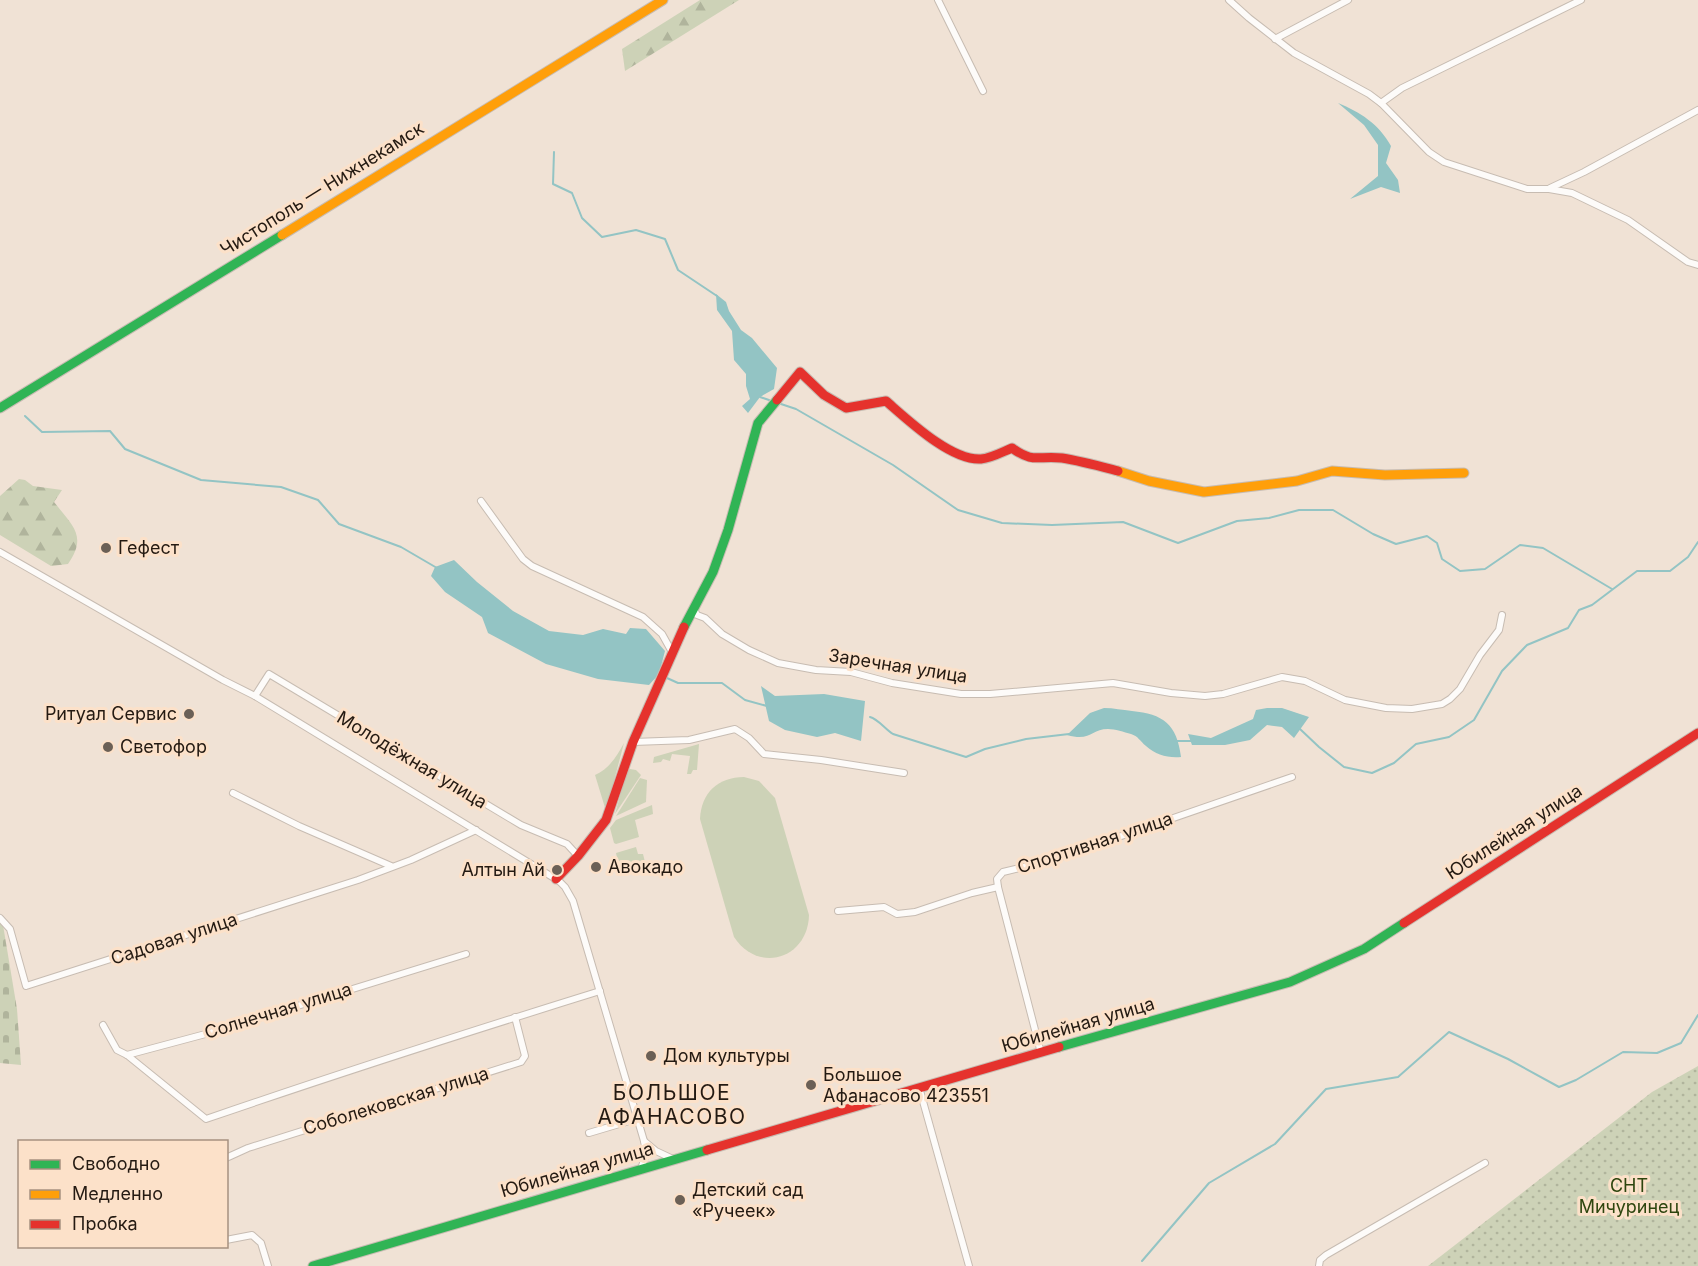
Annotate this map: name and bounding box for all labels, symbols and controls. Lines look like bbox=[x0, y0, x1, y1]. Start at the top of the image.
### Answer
street label: Чистополь — Нижнекамск bbox=[216, 117, 427, 260]
place label: Гефест bbox=[118, 537, 180, 558]
marker: Гефест bbox=[99, 541, 113, 555]
street label: Заречная улица bbox=[827, 644, 969, 687]
place label: Ритуал Сервис bbox=[45, 703, 177, 724]
marker: Ритуал Сервис bbox=[182, 707, 196, 721]
street label: Молодёжная улица bbox=[334, 707, 491, 813]
place label: Светофор bbox=[120, 736, 207, 757]
marker: Светофор bbox=[101, 740, 115, 754]
street label: Юбилейная улица bbox=[1442, 780, 1586, 883]
street label: Спортивная улица bbox=[1015, 808, 1175, 878]
place label: Авокадо bbox=[608, 856, 683, 877]
place label: Алтын Ай bbox=[462, 859, 545, 880]
marker: Авокадо bbox=[589, 860, 603, 874]
marker: Алтын Ай bbox=[550, 863, 564, 877]
street label: Садовая улица bbox=[108, 908, 240, 969]
street label: Солнечная улица bbox=[202, 978, 354, 1043]
street label: Юбилейная улица bbox=[999, 993, 1157, 1056]
place label: Дом культуры bbox=[663, 1045, 790, 1066]
marker: Дом культуры bbox=[644, 1049, 658, 1063]
street label: Соболековская улица bbox=[301, 1062, 491, 1139]
place label: Большое Афанасово 423551 bbox=[823, 1064, 989, 1106]
marker: Большое Афанасово 423551 bbox=[804, 1078, 818, 1092]
district label: БОЛЬШОЕ АФАНАСОВО bbox=[597, 1080, 747, 1129]
street label: Юбилейная улица bbox=[498, 1138, 656, 1201]
legend bbox=[18, 1140, 228, 1248]
text: Свободно bbox=[72, 1153, 160, 1174]
park label: СНТ Мичуринец bbox=[1579, 1175, 1680, 1217]
place label: Детский сад «Ручеек» bbox=[692, 1179, 804, 1221]
text: Медленно bbox=[72, 1183, 163, 1204]
marker: Детский сад «Ручеек» bbox=[673, 1193, 687, 1207]
text: Пробка bbox=[72, 1213, 138, 1234]

